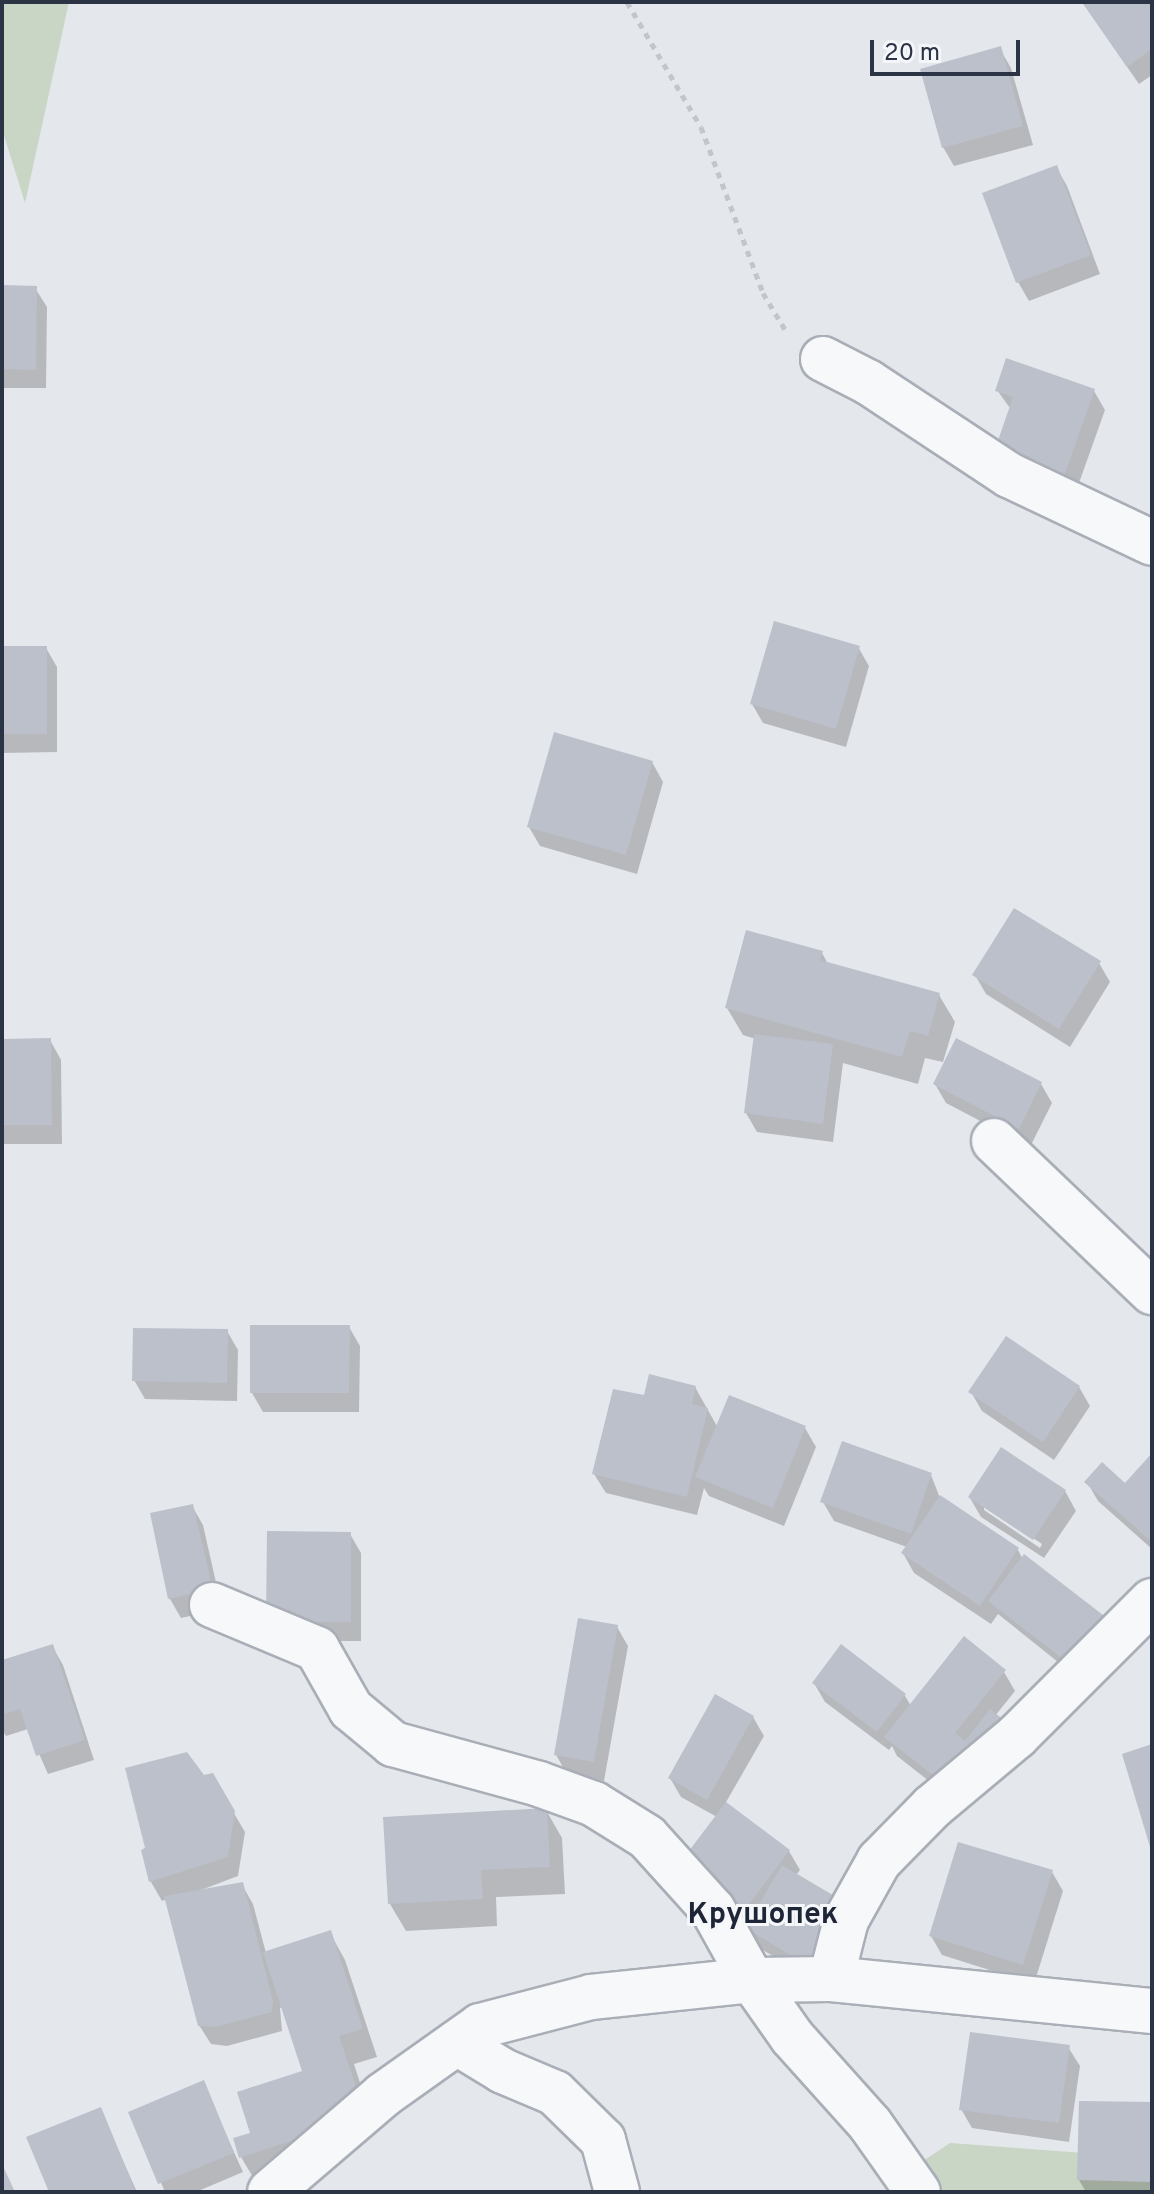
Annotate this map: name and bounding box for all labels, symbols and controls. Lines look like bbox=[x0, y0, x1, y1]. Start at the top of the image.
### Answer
scale bar bbox=[874, 24, 1024, 74]
text: 20 m bbox=[884, 39, 940, 69]
district label: Крушопек bbox=[688, 1898, 838, 1934]

